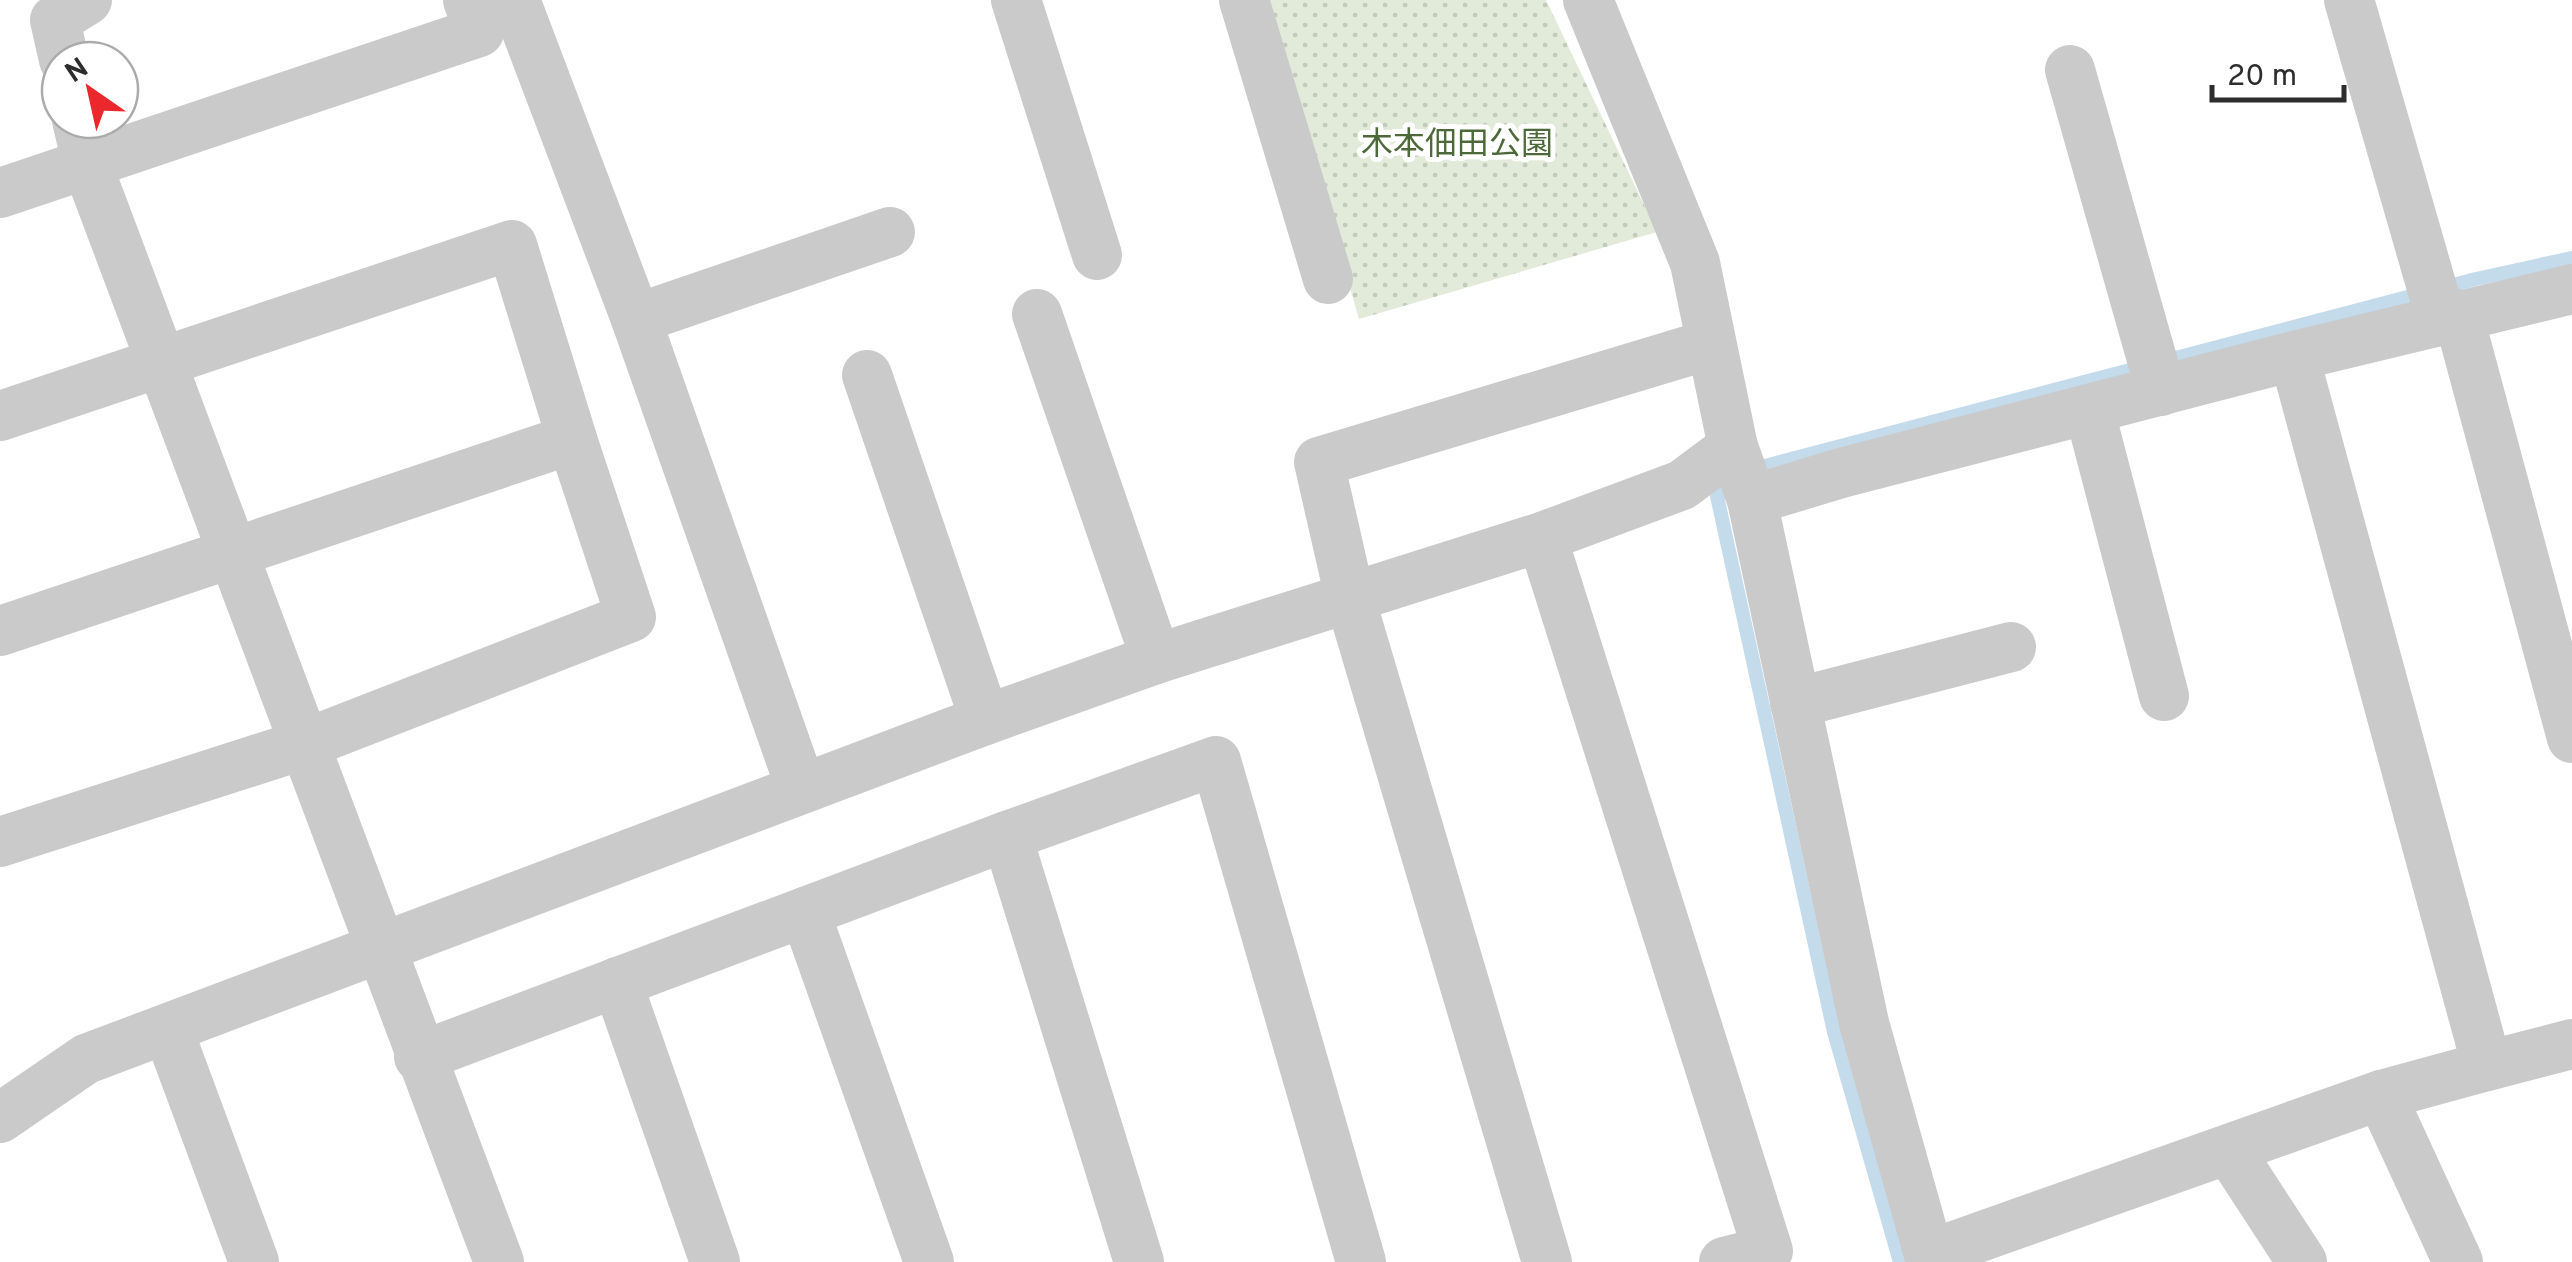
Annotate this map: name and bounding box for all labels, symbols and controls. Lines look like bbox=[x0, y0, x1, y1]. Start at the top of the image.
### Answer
north arrow bbox=[40, 40, 140, 140]
scale bar bbox=[2212, 40, 2344, 102]
text: N bbox=[59, 51, 96, 92]
text: 20 m bbox=[2227, 59, 2297, 96]
park label: 木本佃田公園 bbox=[1361, 126, 1553, 166]

